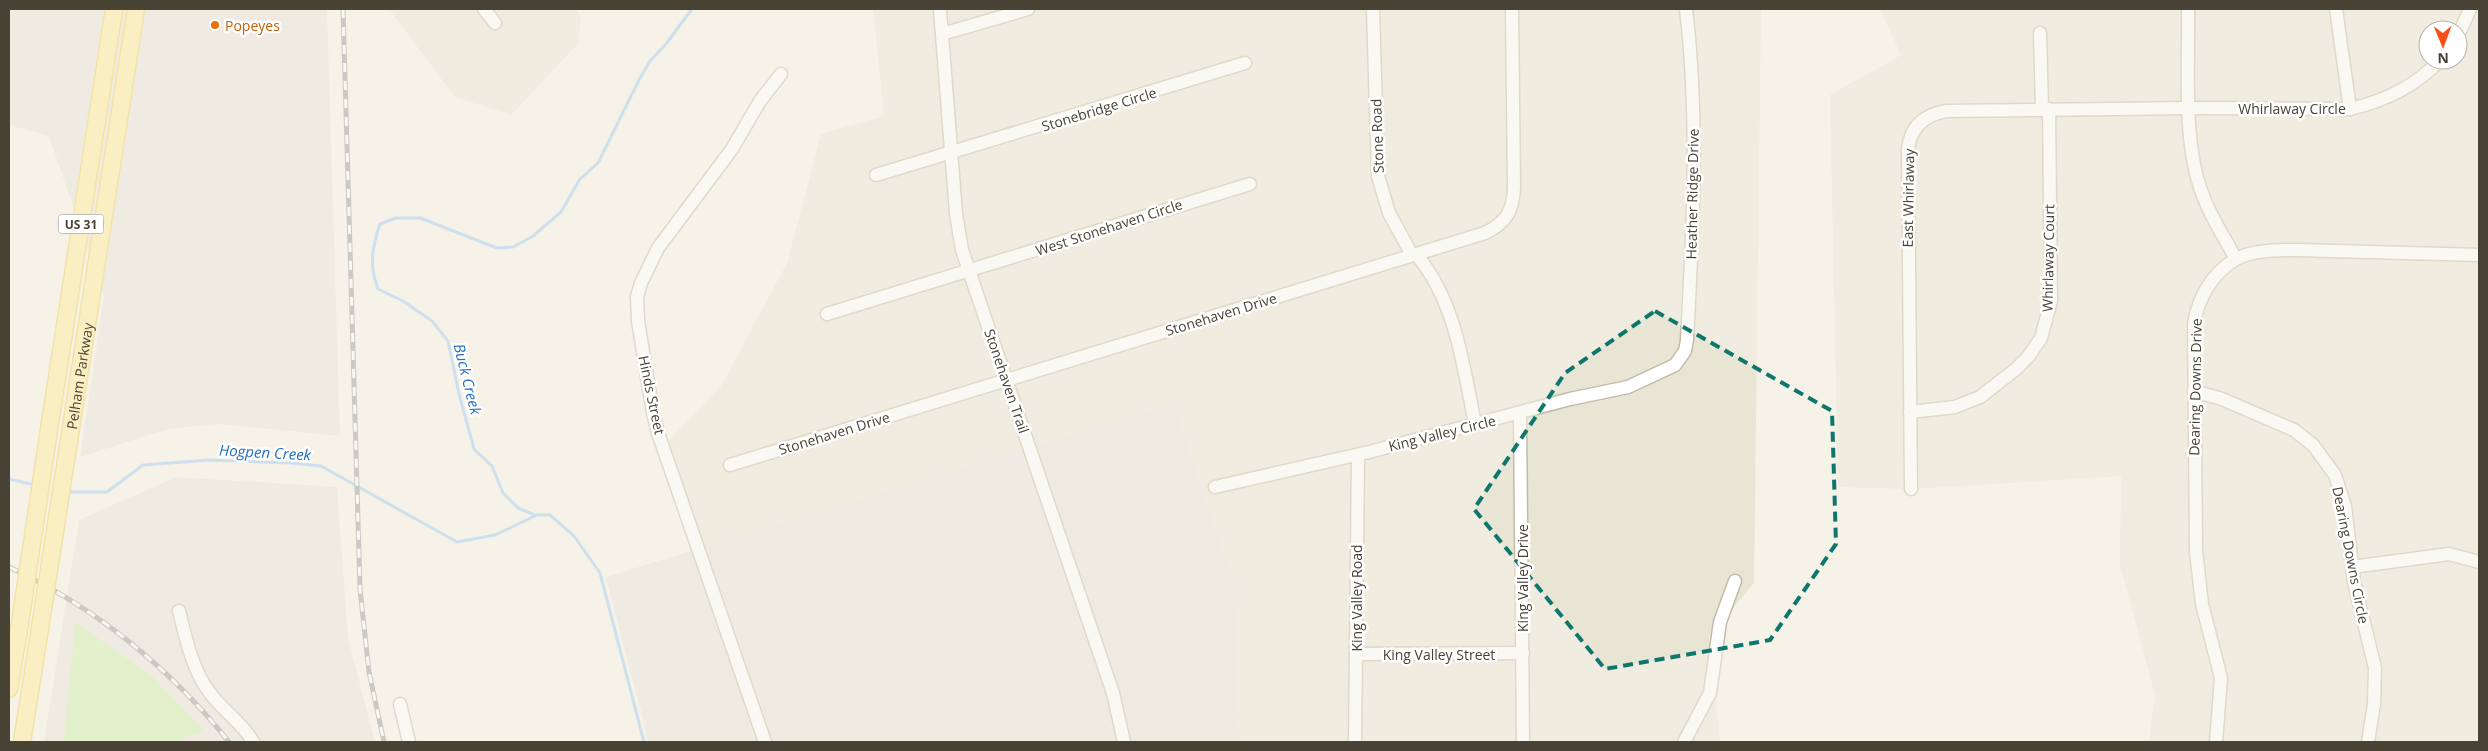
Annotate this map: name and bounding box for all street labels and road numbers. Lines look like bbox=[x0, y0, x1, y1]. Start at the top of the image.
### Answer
street label: Stonebridge Circle bbox=[1039, 82, 1159, 136]
street label: Stone Road bbox=[1366, 98, 1388, 174]
street label: Whirlaway Circle bbox=[2238, 99, 2346, 118]
street label: Heather Ridge Drive bbox=[1681, 128, 1703, 260]
street label: East Whirlaway bbox=[1898, 148, 1918, 247]
street label: West Stonehaven Circle bbox=[1033, 194, 1185, 260]
street label: Whirlaway Court bbox=[2038, 204, 2058, 312]
road number: US 31 bbox=[58, 214, 104, 233]
street label: Stonehaven Drive bbox=[1163, 288, 1279, 340]
street label: Dearing Downs Drive bbox=[2184, 318, 2206, 456]
street label: Pelham Parkway bbox=[61, 320, 97, 431]
street label: Stonehaven Trail bbox=[980, 326, 1034, 436]
street label: Hinds Street bbox=[634, 354, 670, 436]
street label: Stonehaven Drive bbox=[776, 407, 892, 459]
street label: King Valley Circle bbox=[1386, 410, 1498, 456]
street label: Dearing Downs Circle bbox=[2328, 485, 2374, 625]
street label: King Valley Drive bbox=[1513, 524, 1532, 632]
street label: King Valley Road bbox=[1347, 544, 1366, 652]
street label: King Valley Street bbox=[1383, 645, 1495, 664]

